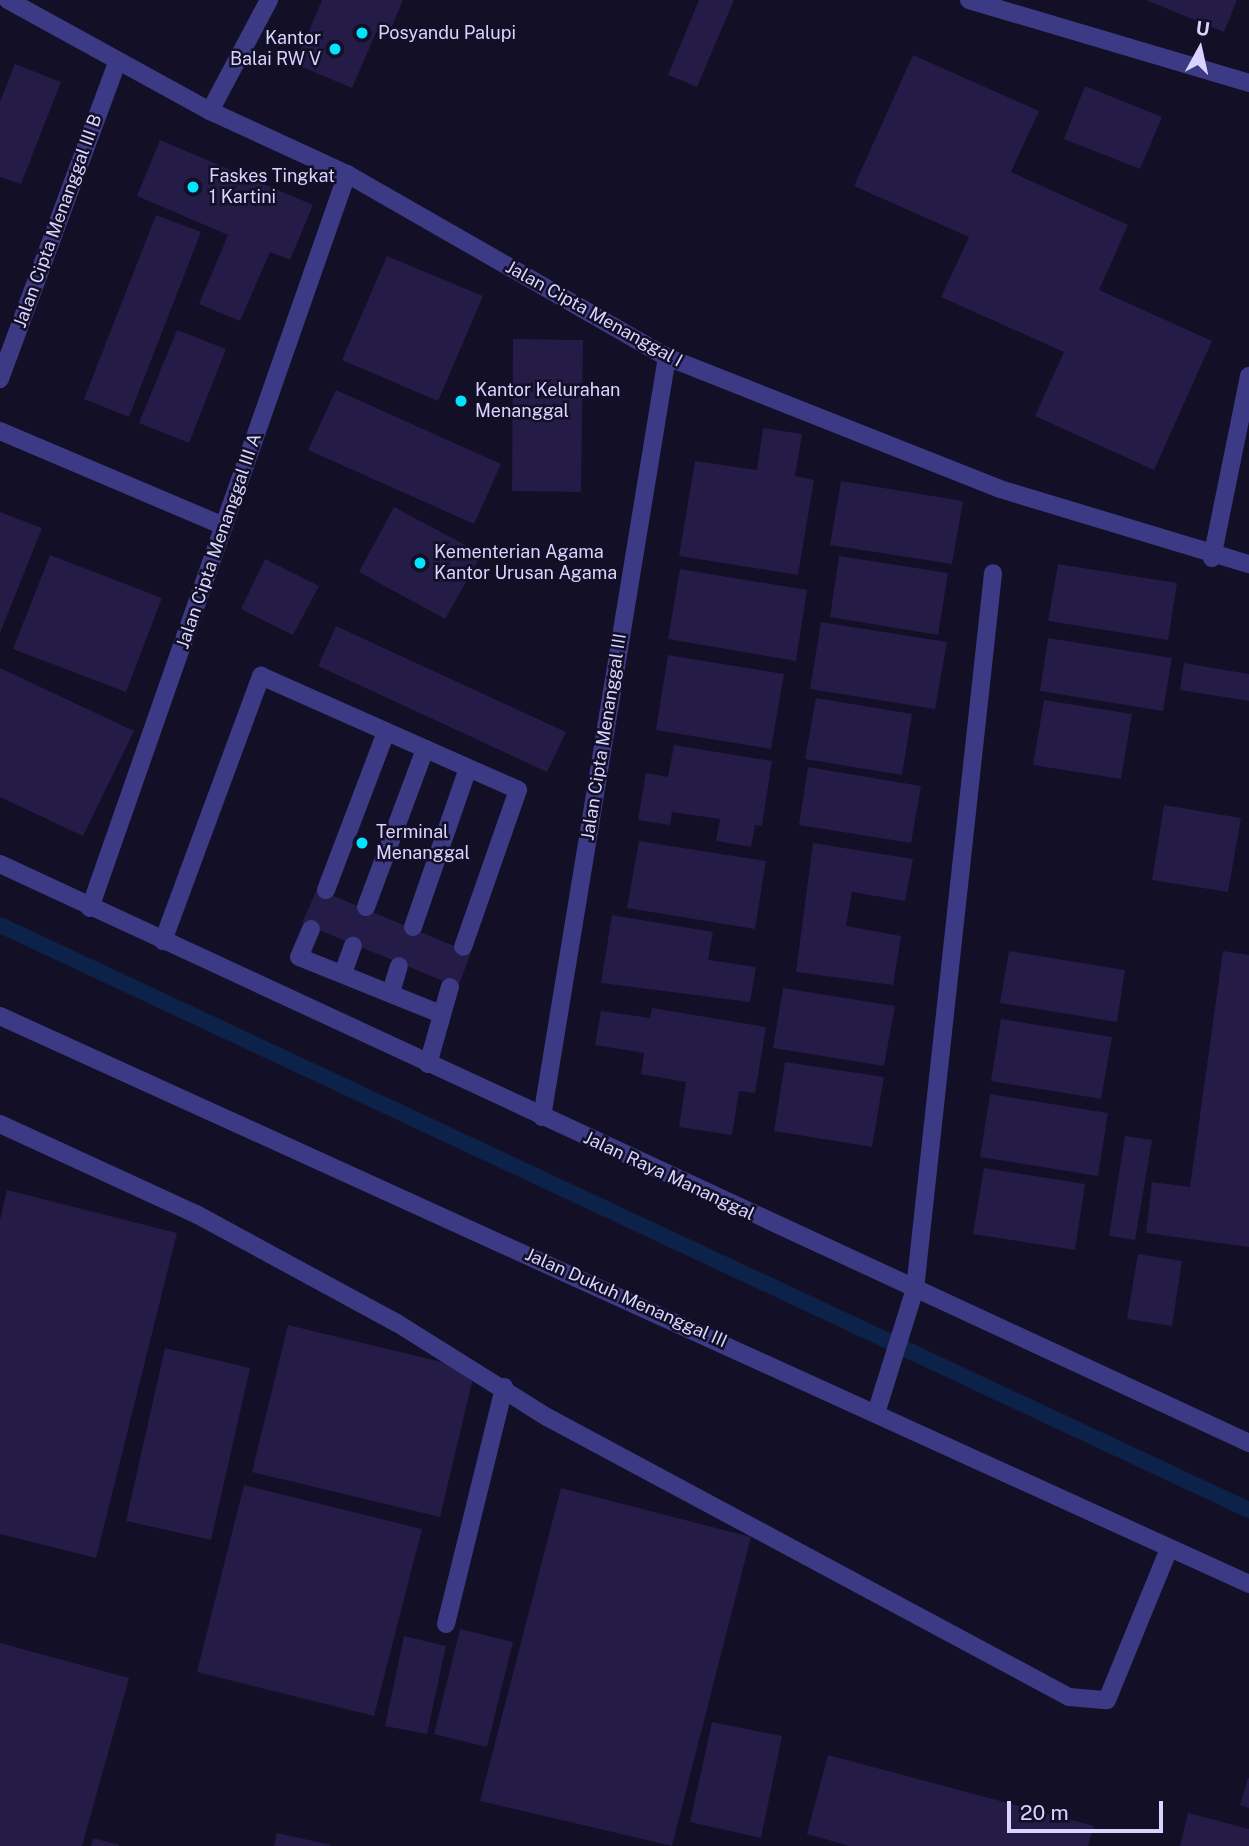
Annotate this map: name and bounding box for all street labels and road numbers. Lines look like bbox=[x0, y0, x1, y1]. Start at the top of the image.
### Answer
street label: Jalan Cipta Menanggal III B bbox=[9, 111, 107, 331]
street label: Jalan Cipta Menanggal I bbox=[502, 256, 686, 372]
street label: Jalan Cipta Menanggal III A bbox=[172, 430, 266, 652]
street label: Jalan Cipta Menanggal III bbox=[577, 632, 631, 842]
street label: Jalan Raya Mananggal bbox=[580, 1127, 758, 1225]
street label: Jalan Dukuh Menanggal III bbox=[522, 1244, 730, 1352]

